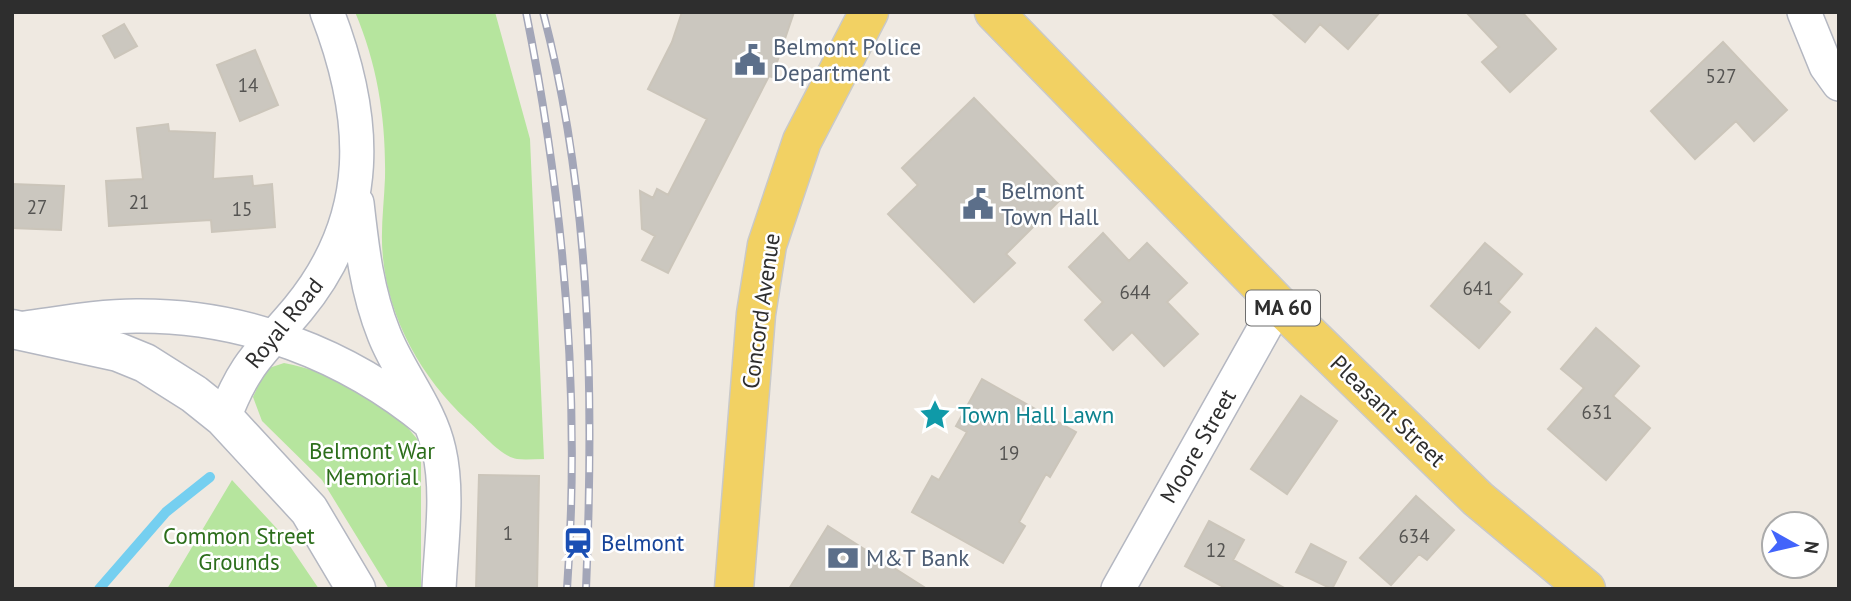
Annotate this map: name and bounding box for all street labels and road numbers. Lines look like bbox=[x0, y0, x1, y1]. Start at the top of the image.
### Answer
street label: Concord Avenue bbox=[735, 231, 786, 391]
street label: Royal Road bbox=[238, 271, 329, 374]
road number: MA 60 bbox=[1246, 290, 1320, 326]
street label: Pleasant Street bbox=[1325, 348, 1452, 473]
street label: Moore Street bbox=[1153, 383, 1242, 508]

